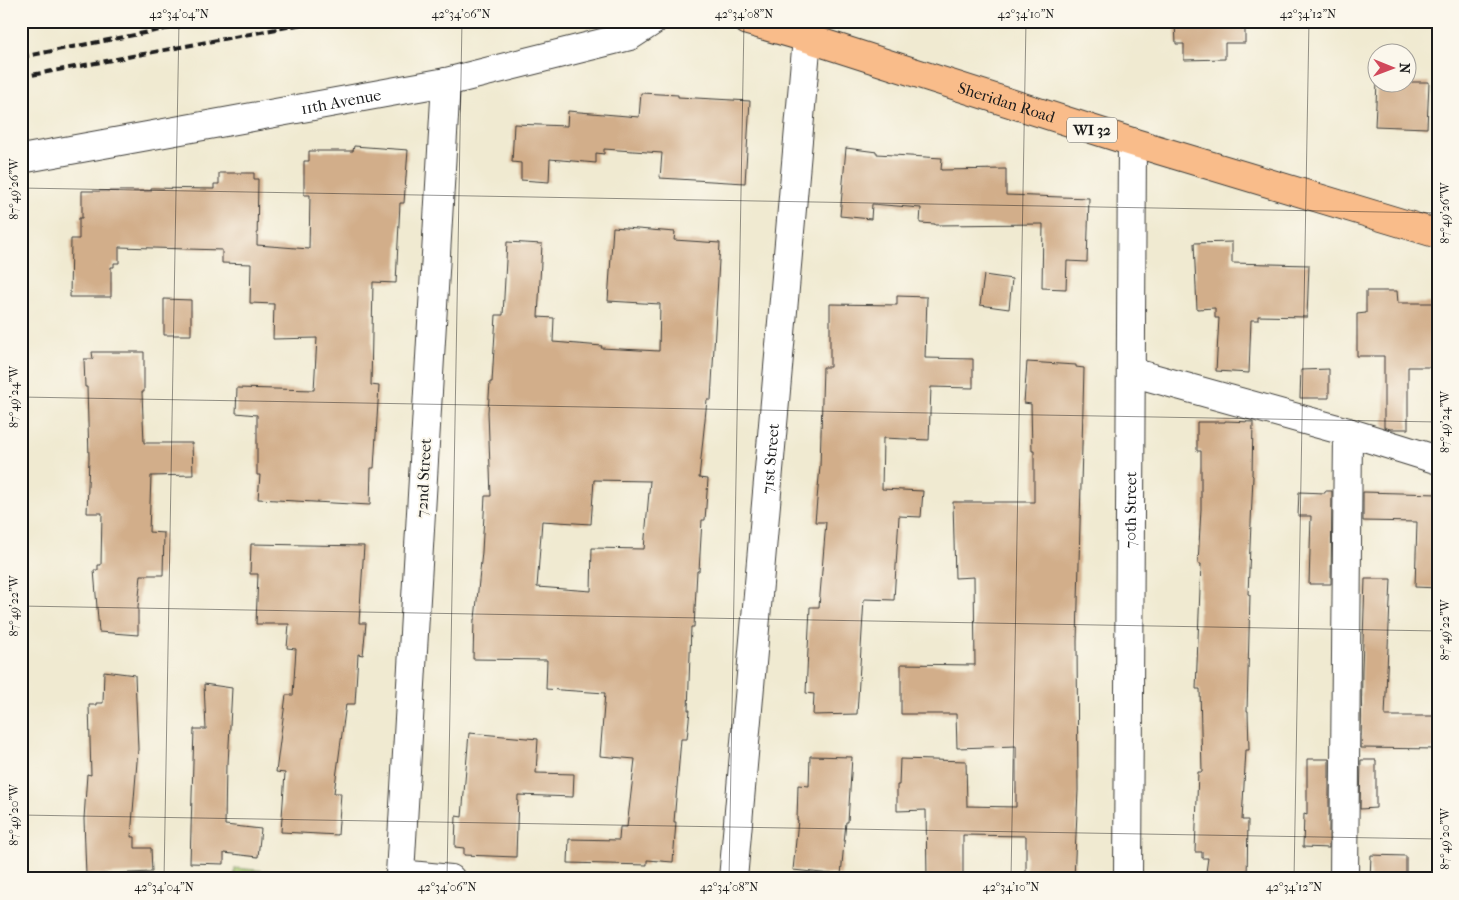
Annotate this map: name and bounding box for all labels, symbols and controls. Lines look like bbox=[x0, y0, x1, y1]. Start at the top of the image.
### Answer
text: 42°34'04"N bbox=[149, 7, 209, 21]
text: 42°34'06"N bbox=[431, 7, 491, 21]
text: 42°34'08"N bbox=[715, 7, 773, 21]
text: 42°34'10"N bbox=[998, 7, 1054, 21]
text: 42°34'12"N bbox=[1280, 7, 1336, 21]
north arrow bbox=[1366, 42, 1416, 92]
text: N bbox=[1396, 63, 1413, 74]
street label: Sheridan Road bbox=[955, 78, 1058, 127]
street label: 11th Avenue bbox=[299, 85, 383, 118]
road number: WI 32 bbox=[1067, 118, 1117, 142]
text: 87°49'26"W bbox=[7, 157, 21, 220]
text: 87°49'26"W bbox=[1438, 181, 1452, 244]
text: 87°49'24"W bbox=[7, 365, 21, 428]
text: 87°49'24"W bbox=[1438, 390, 1452, 453]
street label: 71st Street bbox=[758, 422, 783, 495]
street label: 72nd Street bbox=[412, 438, 435, 518]
street label: 70th Street bbox=[1121, 471, 1140, 549]
text: 87°49'22"W bbox=[7, 574, 21, 636]
text: 87°49'22"W bbox=[1438, 598, 1452, 660]
text: 87°49'20"W bbox=[7, 783, 21, 846]
text: 87°49'20"W bbox=[1438, 807, 1452, 870]
text: 42°34'04"N bbox=[134, 880, 194, 894]
text: 42°34'06"N bbox=[417, 880, 477, 894]
text: 42°34'08"N bbox=[700, 880, 758, 894]
text: 42°34'10"N bbox=[983, 880, 1039, 894]
text: 42°34'12"N bbox=[1266, 880, 1322, 894]

